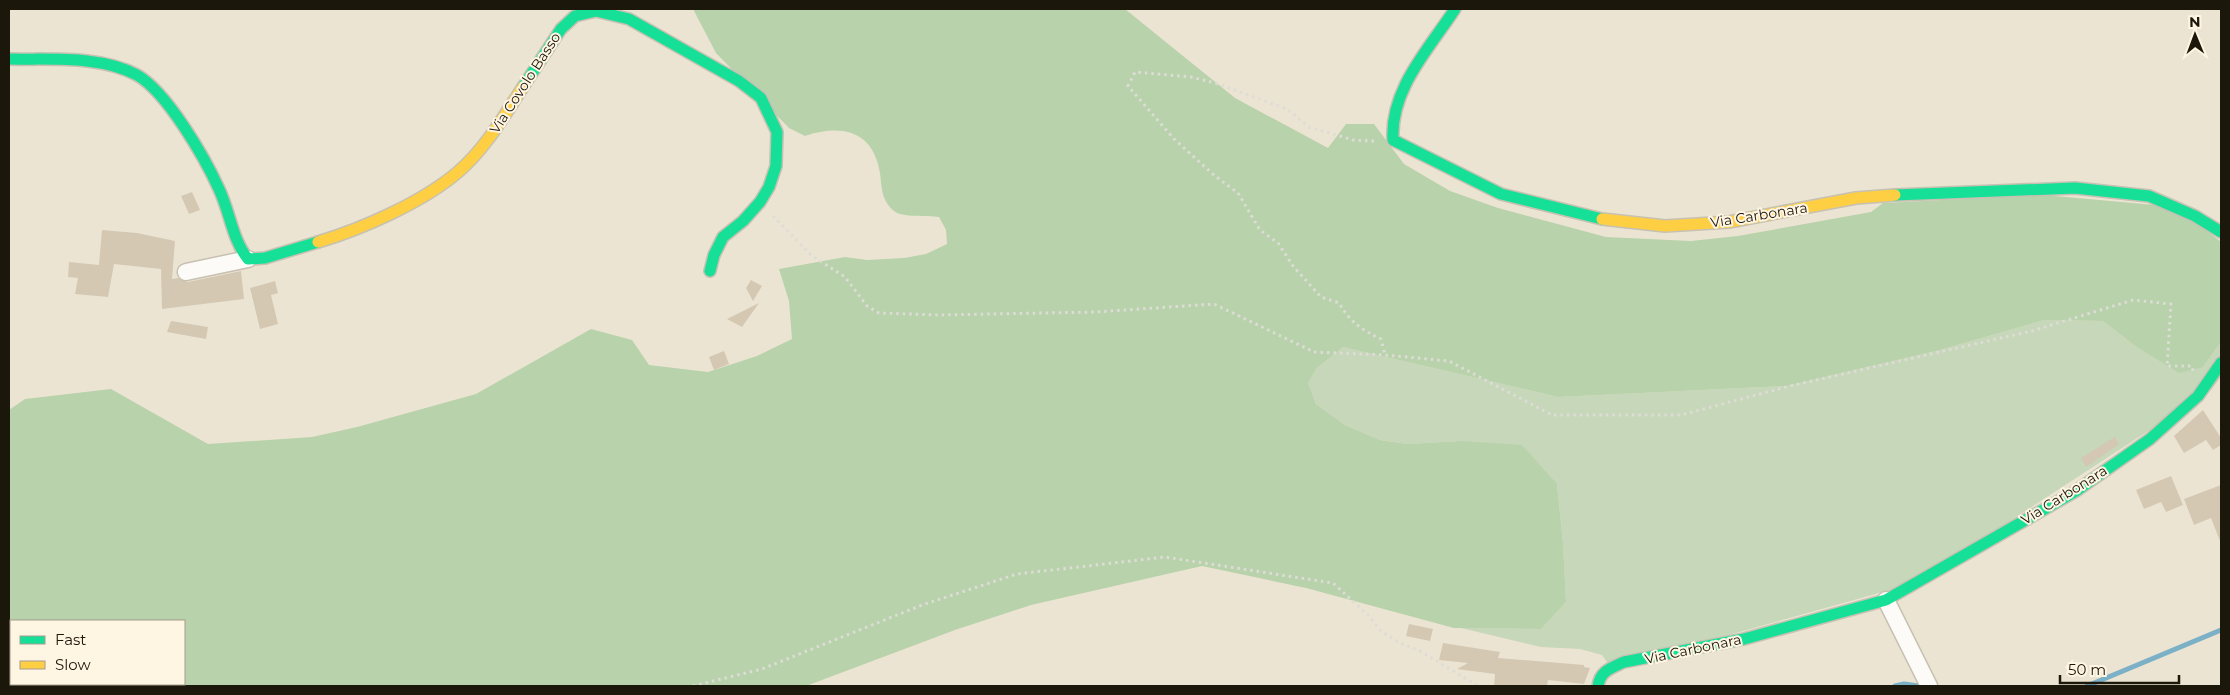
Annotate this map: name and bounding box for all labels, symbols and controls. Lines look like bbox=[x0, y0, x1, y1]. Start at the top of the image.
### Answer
north arrow bbox=[2170, 10, 2220, 60]
text: N bbox=[2189, 13, 2201, 31]
street label: Via Covolo Basso bbox=[486, 29, 565, 137]
street label: Via Carbonara bbox=[1709, 198, 1809, 232]
street label: Via Carbonara bbox=[2018, 461, 2110, 529]
legend bbox=[10, 620, 185, 685]
text: Fast bbox=[55, 630, 86, 649]
street label: Via Carbonara bbox=[1643, 630, 1743, 668]
scale bar bbox=[2060, 652, 2179, 684]
text: Slow bbox=[55, 655, 91, 674]
text: 50 m bbox=[2068, 660, 2106, 679]

